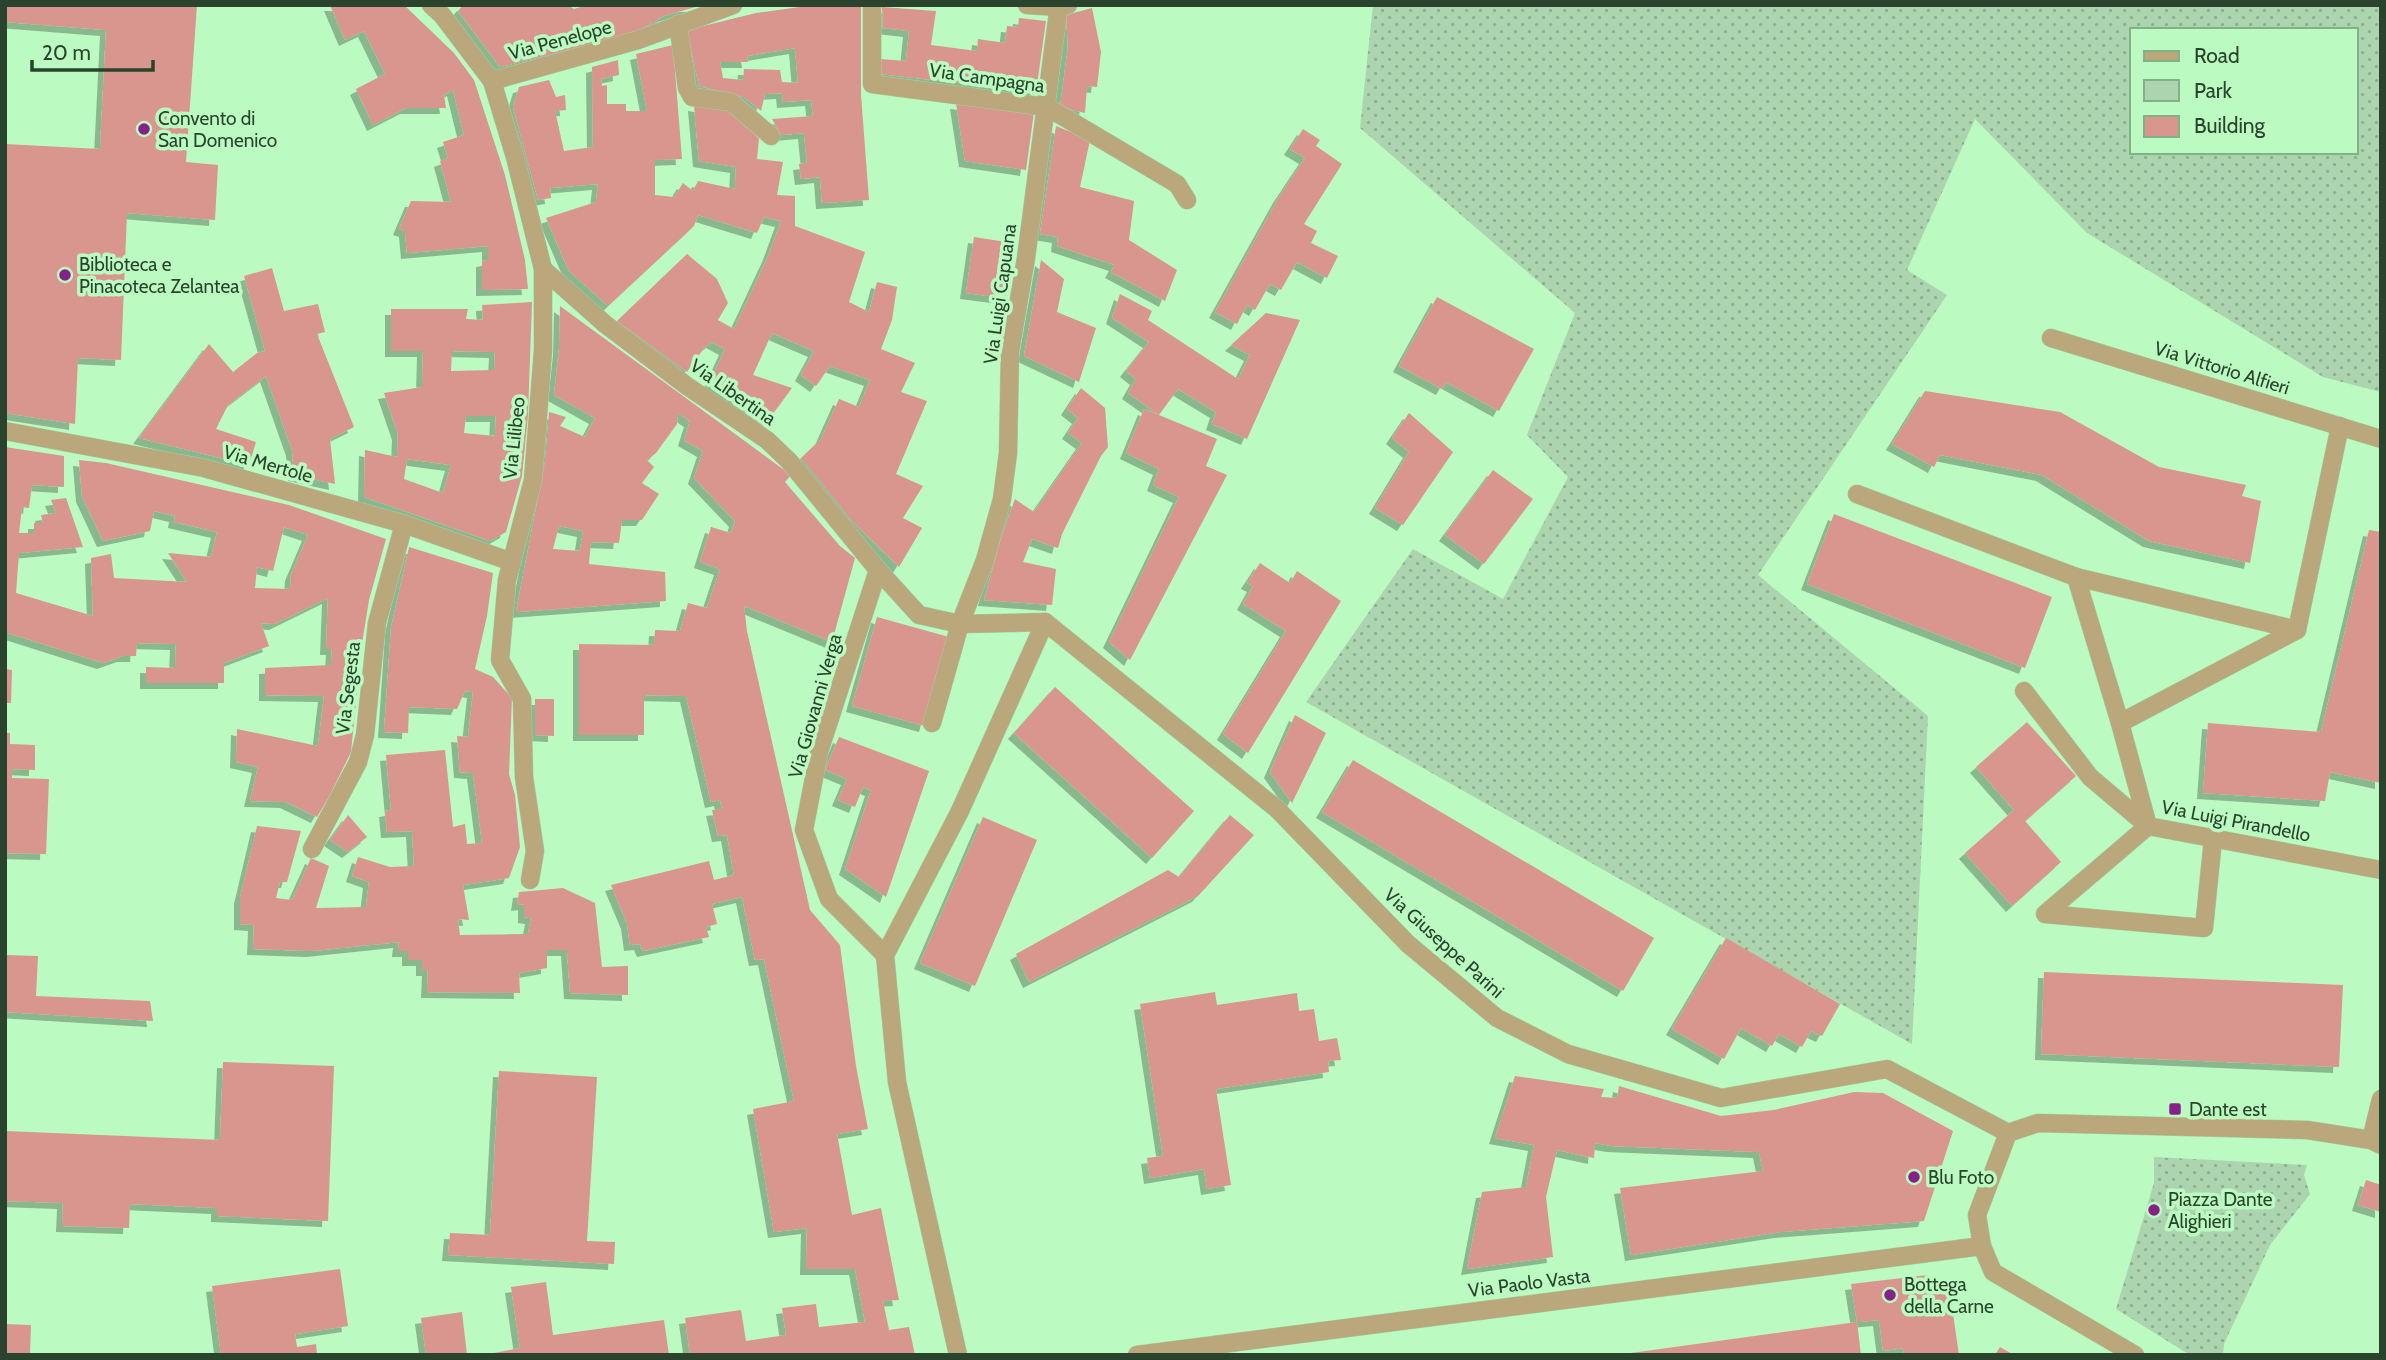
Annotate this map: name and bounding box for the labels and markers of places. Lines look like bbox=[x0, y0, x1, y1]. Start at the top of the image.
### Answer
place label: Convento di San Domenico bbox=[158, 107, 277, 152]
marker: Convento di San Domenico bbox=[136, 121, 152, 137]
place label: Biblioteca e Pinacoteca Zelantea bbox=[79, 253, 239, 298]
marker: Biblioteca e Pinacoteca Zelantea bbox=[57, 267, 73, 283]
place label: Dante est bbox=[2189, 1098, 2267, 1121]
marker: Dante est bbox=[2167, 1101, 2183, 1117]
place label: Blu Foto bbox=[1928, 1166, 1994, 1189]
marker: Blu Foto bbox=[1906, 1169, 1922, 1185]
place label: Piazza Dante Alighieri bbox=[2168, 1188, 2273, 1233]
marker: Piazza Dante Alighieri bbox=[2146, 1202, 2162, 1218]
place label: Bottega della Carne bbox=[1904, 1273, 1994, 1318]
marker: Bottega della Carne bbox=[1882, 1287, 1898, 1303]

